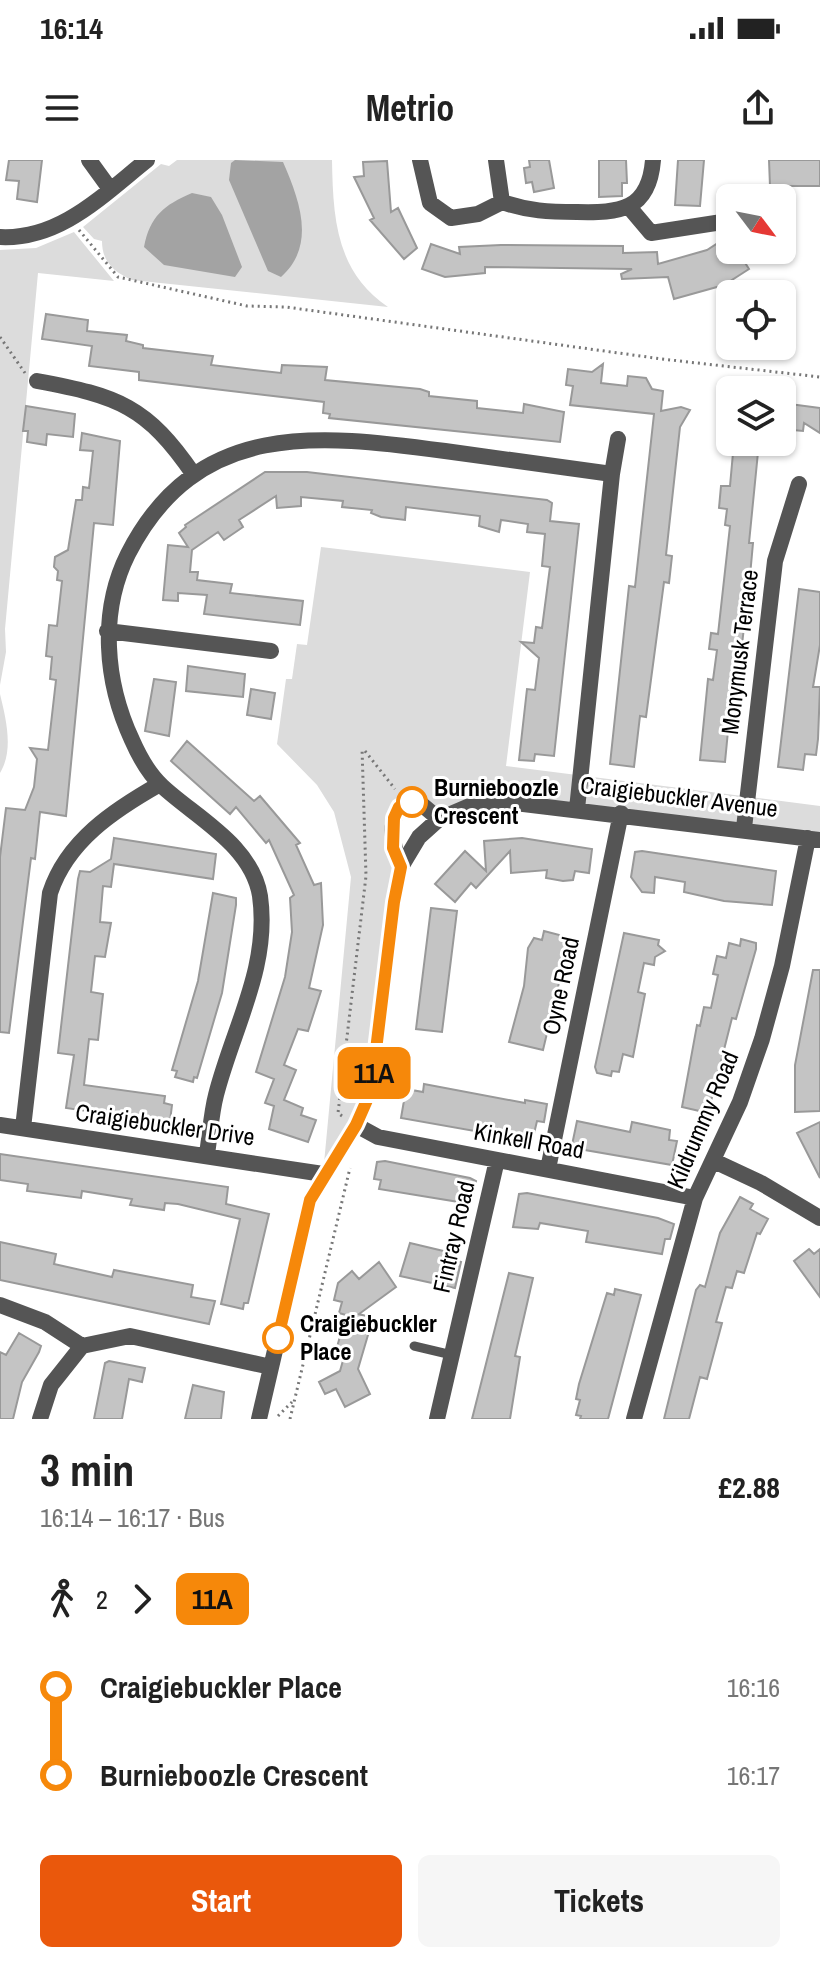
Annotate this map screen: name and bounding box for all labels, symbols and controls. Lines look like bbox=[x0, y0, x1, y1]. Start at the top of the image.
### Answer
text: 16:14 bbox=[40, 8, 103, 48]
text: Metrio bbox=[366, 84, 454, 132]
icon: menu bbox=[40, 86, 84, 130]
icon: share bbox=[736, 86, 780, 130]
north arrow bbox=[716, 184, 796, 264]
map controls bbox=[716, 184, 796, 456]
button: locate bbox=[716, 280, 796, 360]
button: layers bbox=[716, 376, 796, 456]
street label: Monymusk Terrace bbox=[713, 568, 765, 736]
street label: Craigiebuckler Avenue bbox=[579, 768, 780, 824]
place label: Burnieboozle Crescent bbox=[434, 771, 559, 831]
marker: Burnieboozle Crescent bbox=[397, 787, 427, 817]
street label: Oyne Road bbox=[534, 934, 586, 1038]
street label: Kildrummy Road bbox=[659, 1046, 745, 1193]
line badge: 11A bbox=[328, 1047, 420, 1099]
text: 11A bbox=[354, 1054, 394, 1092]
street label: Craigiebuckler Drive bbox=[74, 1096, 257, 1152]
street label: Kinkell Road bbox=[471, 1115, 587, 1165]
street label: Fintray Road bbox=[425, 1178, 481, 1296]
place label: Craigiebuckler Place bbox=[300, 1307, 437, 1367]
marker: Craigiebuckler Place bbox=[263, 1323, 293, 1353]
text: 3 min bbox=[40, 1440, 134, 1500]
text: £2.88 bbox=[718, 1467, 780, 1507]
text: 16:14 – 16:17 · Bus bbox=[40, 1500, 225, 1535]
icon: walk bbox=[40, 1577, 84, 1621]
icon: forward bbox=[120, 1577, 164, 1621]
text: 11A bbox=[192, 1580, 233, 1618]
text: 2 bbox=[96, 1582, 108, 1617]
text: Craigiebuckler Place bbox=[100, 1667, 342, 1707]
text: 16:16 bbox=[727, 1670, 780, 1705]
text: Burnieboozle Crescent bbox=[100, 1755, 368, 1795]
text: 16:17 bbox=[727, 1758, 780, 1793]
button: Start bbox=[40, 1855, 402, 1947]
button: Tickets bbox=[418, 1855, 780, 1947]

